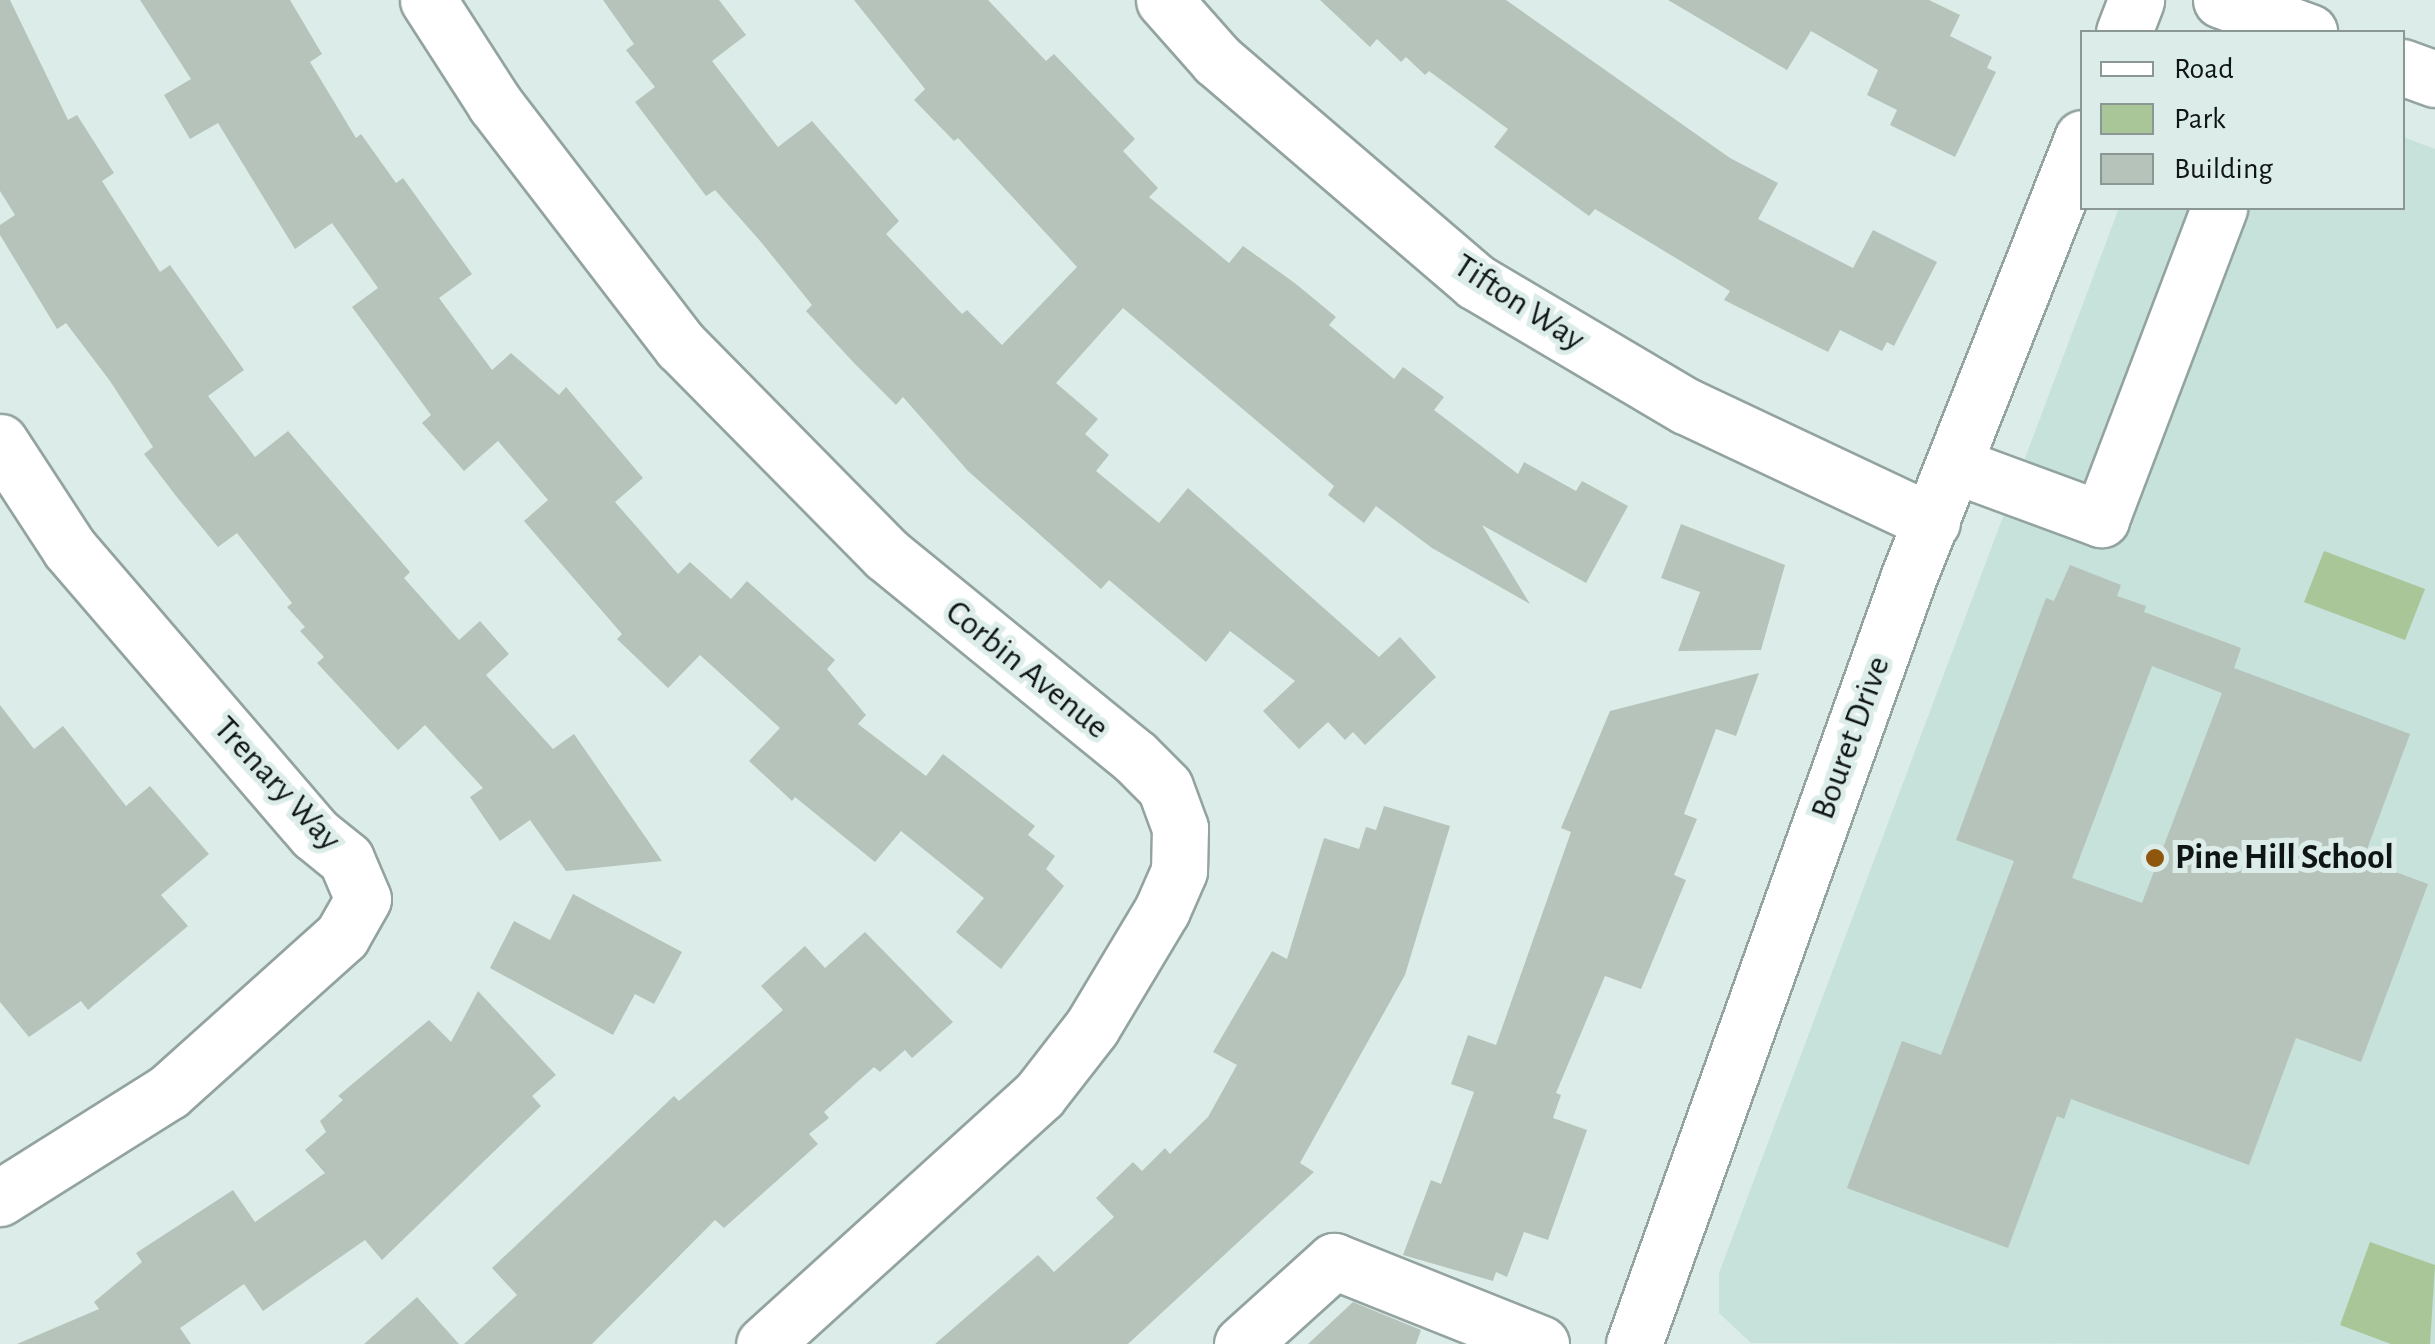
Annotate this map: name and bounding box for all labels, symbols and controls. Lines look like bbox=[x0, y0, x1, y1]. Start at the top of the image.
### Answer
legend bbox=[2080, 30, 2405, 210]
text: Road bbox=[2174, 54, 2234, 84]
text: Park bbox=[2174, 104, 2226, 134]
text: Building bbox=[2174, 154, 2273, 184]
street label: Tifton Way bbox=[1446, 245, 1592, 361]
street label: Corbin Avenue bbox=[937, 591, 1117, 749]
street label: Bouret Drive bbox=[1802, 651, 1900, 825]
street label: Trenary Way bbox=[204, 708, 350, 860]
place label: Pine Hill School bbox=[2175, 837, 2394, 879]
marker: Pine Hill School bbox=[2144, 847, 2166, 869]

